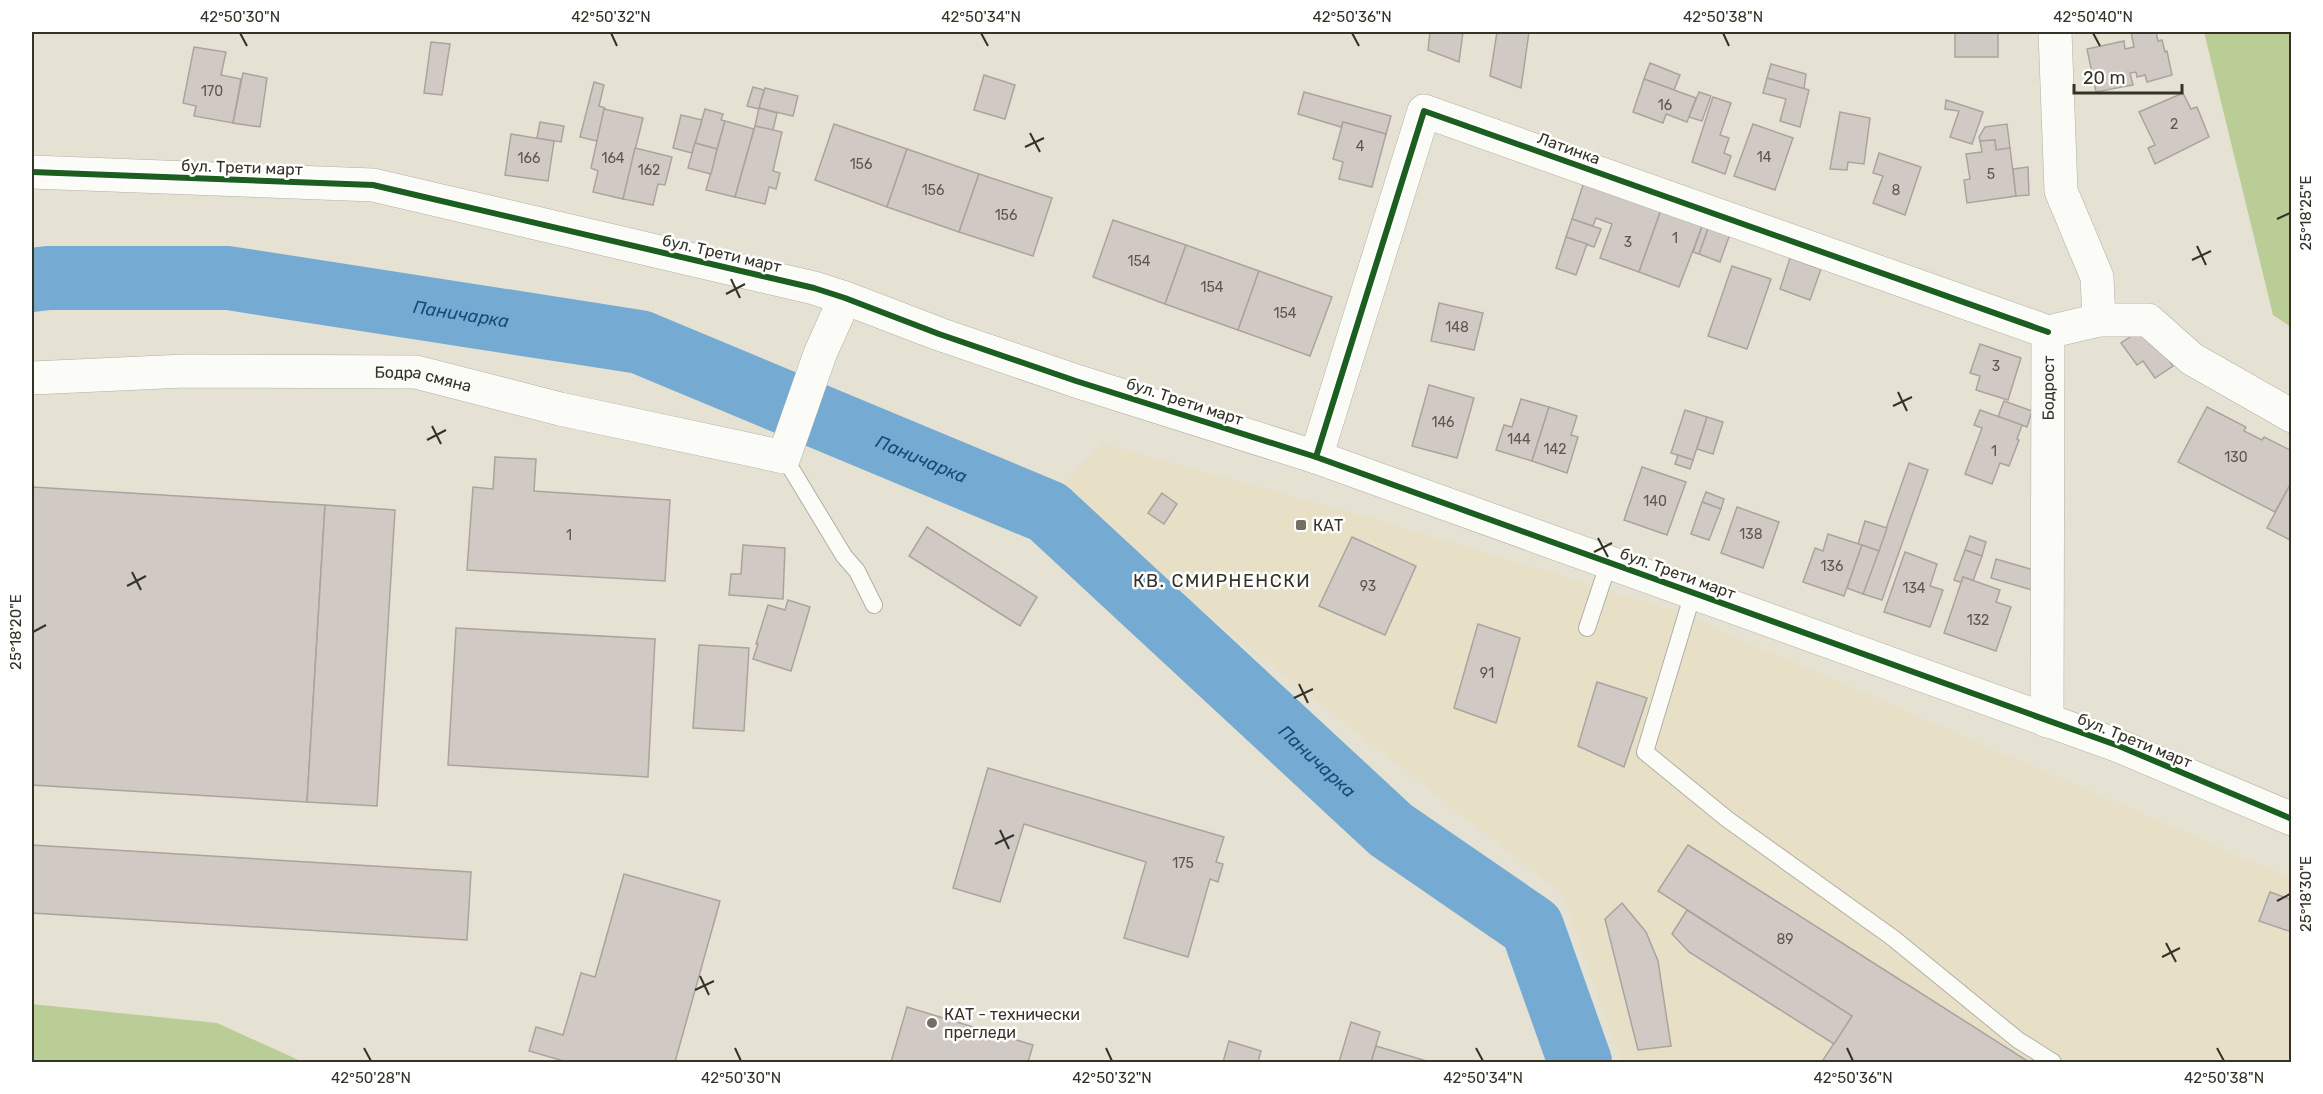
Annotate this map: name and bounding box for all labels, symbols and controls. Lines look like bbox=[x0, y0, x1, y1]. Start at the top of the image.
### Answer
text: 42°50'30"N bbox=[200, 8, 280, 26]
text: 42°50'32"N bbox=[571, 8, 651, 26]
text: 42°50'34"N bbox=[941, 8, 1021, 26]
text: 42°50'36"N bbox=[1312, 8, 1392, 26]
text: 42°50'38"N bbox=[1683, 8, 1763, 26]
text: 42°50'40"N bbox=[2053, 8, 2133, 26]
scale bar bbox=[2074, 57, 2182, 95]
text: 20 m bbox=[2083, 67, 2125, 89]
house number: 170 bbox=[201, 83, 223, 100]
house number: 16 bbox=[1658, 97, 1672, 114]
house number: 2 bbox=[2170, 116, 2178, 133]
street label: Латинка bbox=[1535, 128, 1603, 169]
house number: 4 bbox=[1356, 138, 1365, 155]
house number: 14 bbox=[1757, 149, 1772, 166]
house number: 166 bbox=[518, 150, 540, 167]
house number: 164 bbox=[601, 150, 625, 167]
street label: бул. Трети март bbox=[181, 156, 303, 179]
house number: 156 bbox=[850, 156, 872, 173]
house number: 162 bbox=[638, 162, 660, 179]
house number: 5 bbox=[1987, 166, 1995, 183]
text: 25°18'25"E bbox=[2297, 175, 2315, 251]
house number: 156 bbox=[922, 182, 944, 199]
house number: 8 bbox=[1892, 182, 1901, 199]
house number: 156 bbox=[995, 207, 1017, 224]
house number: 1 bbox=[1672, 230, 1678, 247]
street label: бул. Трети март bbox=[660, 231, 783, 276]
house number: 3 bbox=[1624, 234, 1632, 251]
house number: 154 bbox=[1127, 253, 1151, 270]
house number: 154 bbox=[1200, 279, 1224, 296]
water label: Паничарка bbox=[412, 296, 511, 333]
house number: 154 bbox=[1273, 305, 1297, 322]
house number: 148 bbox=[1445, 319, 1469, 336]
street label: Бодрост bbox=[2039, 356, 2058, 420]
house number: 3 bbox=[1992, 358, 2000, 375]
street label: Бодра смяна bbox=[375, 363, 474, 396]
street label: бул. Трети март bbox=[1124, 374, 1246, 429]
house number: 146 bbox=[1431, 414, 1455, 431]
water label: Паничарка bbox=[873, 431, 971, 488]
house number: 144 bbox=[1507, 431, 1531, 448]
house number: 142 bbox=[1544, 441, 1566, 458]
house number: 1 bbox=[1991, 443, 1997, 460]
house number: 130 bbox=[2224, 449, 2248, 466]
house number: 140 bbox=[1643, 493, 1667, 510]
place label: КАТ bbox=[1313, 516, 1343, 535]
marker: КАТ bbox=[1294, 518, 1308, 532]
house number: 138 bbox=[1739, 526, 1763, 543]
house number: 1 bbox=[566, 527, 572, 544]
street label: бул. Трети март bbox=[1617, 544, 1738, 603]
house number: 136 bbox=[1821, 558, 1843, 575]
district label: КВ. СМИРНЕНСКИ bbox=[1133, 570, 1311, 592]
house number: 93 bbox=[1360, 578, 1376, 595]
house number: 134 bbox=[1902, 580, 1926, 597]
text: 25°18'20"E bbox=[7, 594, 25, 670]
house number: 132 bbox=[1967, 612, 1989, 629]
house number: 91 bbox=[1480, 665, 1494, 682]
street label: бул. Трети март bbox=[2075, 709, 2195, 772]
water label: Паничарка bbox=[1274, 721, 1360, 803]
house number: 175 bbox=[1172, 855, 1194, 872]
text: 25°18'30"E bbox=[2297, 856, 2315, 932]
house number: 89 bbox=[1776, 931, 1794, 948]
place label: КАТ - технически прегледи bbox=[944, 1005, 1080, 1042]
marker: КАТ - технически прегледи bbox=[925, 1016, 939, 1030]
text: 42°50'28"N bbox=[331, 1069, 411, 1087]
text: 42°50'30"N bbox=[701, 1069, 781, 1087]
text: 42°50'32"N bbox=[1072, 1069, 1152, 1087]
text: 42°50'34"N bbox=[1443, 1069, 1523, 1087]
text: 42°50'36"N bbox=[1813, 1069, 1893, 1087]
text: 42°50'38"N bbox=[2184, 1069, 2264, 1087]

